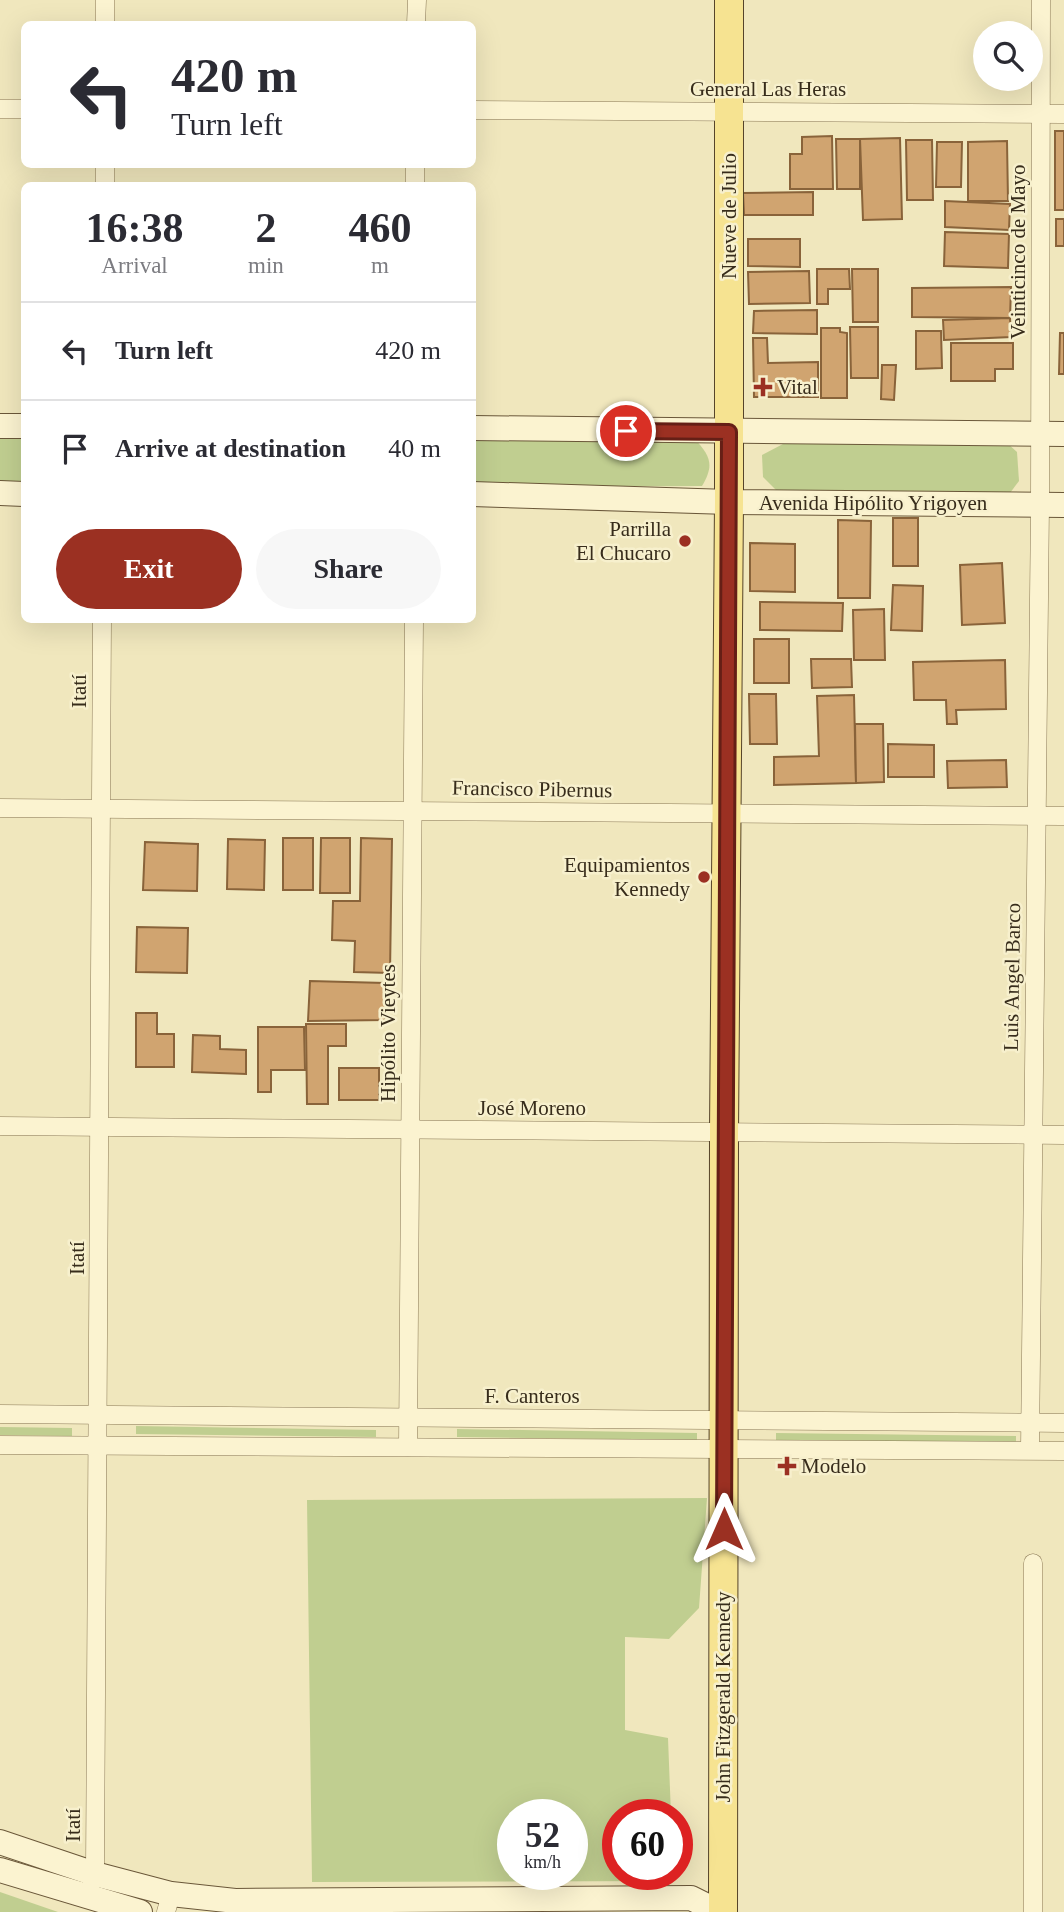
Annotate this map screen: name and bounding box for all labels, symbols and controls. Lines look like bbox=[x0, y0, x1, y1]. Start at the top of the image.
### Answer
map controls bbox=[973, 21, 1043, 91]
button: search bbox=[973, 21, 1043, 91]
text: 420 m bbox=[171, 48, 298, 103]
icon: left bbox=[56, 49, 147, 140]
street label: General Las Heras bbox=[690, 77, 846, 101]
text: Turn left bbox=[171, 106, 283, 142]
street label: Nueve de Julio bbox=[717, 153, 741, 279]
street label: Veinticinco de Mayo bbox=[1006, 165, 1030, 339]
text: 16:38 bbox=[86, 205, 184, 251]
text: 2 bbox=[255, 205, 276, 251]
text: 460 bbox=[348, 205, 411, 251]
text: Arrival bbox=[101, 253, 168, 278]
text: min bbox=[248, 253, 284, 278]
text: m bbox=[371, 253, 389, 278]
icon: left bbox=[56, 332, 94, 370]
text: Turn left bbox=[115, 336, 213, 365]
text: 420 m bbox=[375, 336, 441, 365]
place label: Vital bbox=[777, 375, 818, 399]
marker: Vital bbox=[755, 379, 771, 395]
pin bbox=[596, 401, 656, 461]
icon: arrive bbox=[607, 412, 645, 450]
icon: arrive bbox=[56, 430, 94, 468]
text: Arrive at destination bbox=[115, 434, 346, 463]
text: 40 m bbox=[388, 434, 441, 463]
street label: Avenida Hipólito Yrigoyen bbox=[759, 491, 988, 515]
place label: Parrilla El Chucaro bbox=[576, 517, 672, 565]
button: Exit bbox=[56, 529, 242, 609]
button: Share bbox=[256, 529, 441, 609]
marker: Parrilla El Chucaro bbox=[677, 533, 693, 549]
street label: Itatí bbox=[67, 674, 91, 708]
street label: Francisco Pibernus bbox=[452, 776, 612, 802]
place label: Equipamientos Kennedy bbox=[564, 853, 690, 901]
marker: Equipamientos Kennedy bbox=[696, 869, 712, 885]
street label: Luis Angel Barco bbox=[999, 903, 1025, 1051]
street label: Hipólito Vieytes bbox=[376, 964, 400, 1102]
street label: José Moreno bbox=[478, 1096, 586, 1120]
street label: Itatí bbox=[65, 1241, 89, 1275]
street label: F. Canteros bbox=[484, 1384, 580, 1408]
place label: Modelo bbox=[801, 1454, 866, 1478]
marker: Modelo bbox=[779, 1458, 795, 1474]
position arrow bbox=[687, 1492, 761, 1566]
street label: John Fitzgerald Kennedy bbox=[711, 1591, 735, 1803]
speed limit sign: 60 bbox=[602, 1799, 693, 1890]
street label: Itatí bbox=[61, 1808, 85, 1842]
text: 52 bbox=[525, 1816, 560, 1855]
text: km/h bbox=[524, 1852, 561, 1872]

